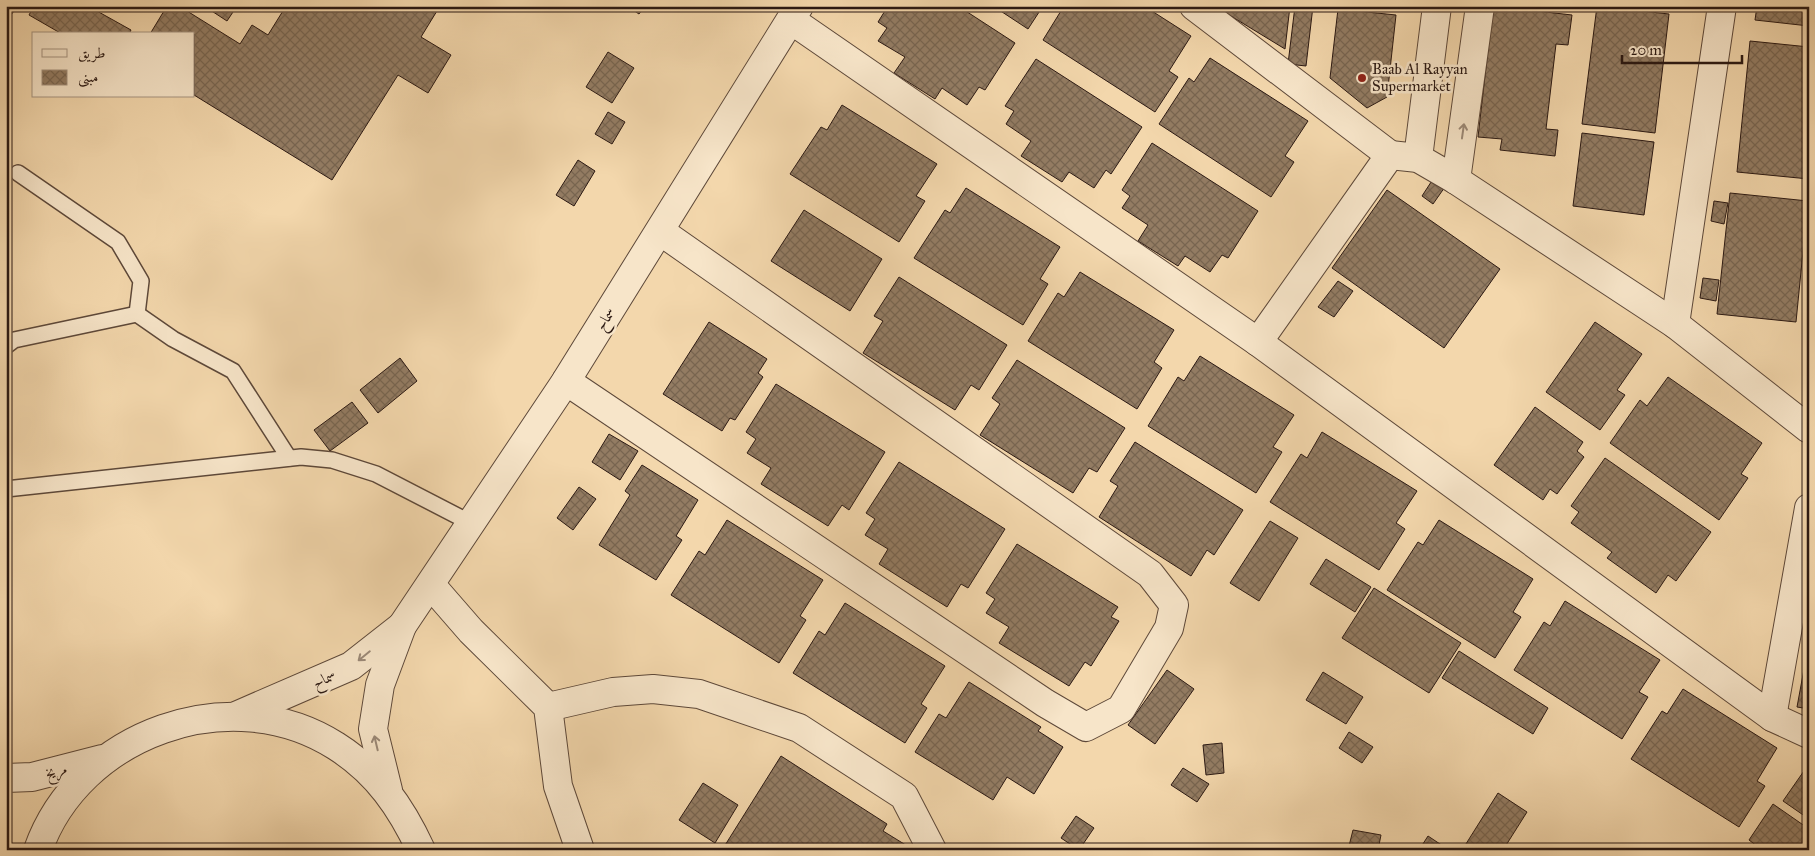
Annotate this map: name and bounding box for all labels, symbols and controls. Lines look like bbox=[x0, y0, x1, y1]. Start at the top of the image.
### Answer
legend bbox=[32, 32, 195, 98]
scale bar bbox=[1622, 32, 1742, 64]
text: 20 m bbox=[1630, 41, 1662, 59]
text: طريق bbox=[78, 44, 105, 63]
place label: Baab Al Rayyan Supermarket bbox=[1372, 60, 1468, 95]
text: مبنى bbox=[78, 68, 98, 88]
marker: Baab Al Rayyan Supermarket bbox=[1356, 72, 1368, 84]
one-way arrow bbox=[1458, 124, 1468, 140]
street label: سماح bbox=[591, 304, 622, 336]
one-way arrow bbox=[358, 651, 371, 662]
street label: سماح bbox=[309, 666, 340, 696]
one-way arrow bbox=[371, 735, 381, 751]
street label: مريخ bbox=[43, 759, 70, 787]

